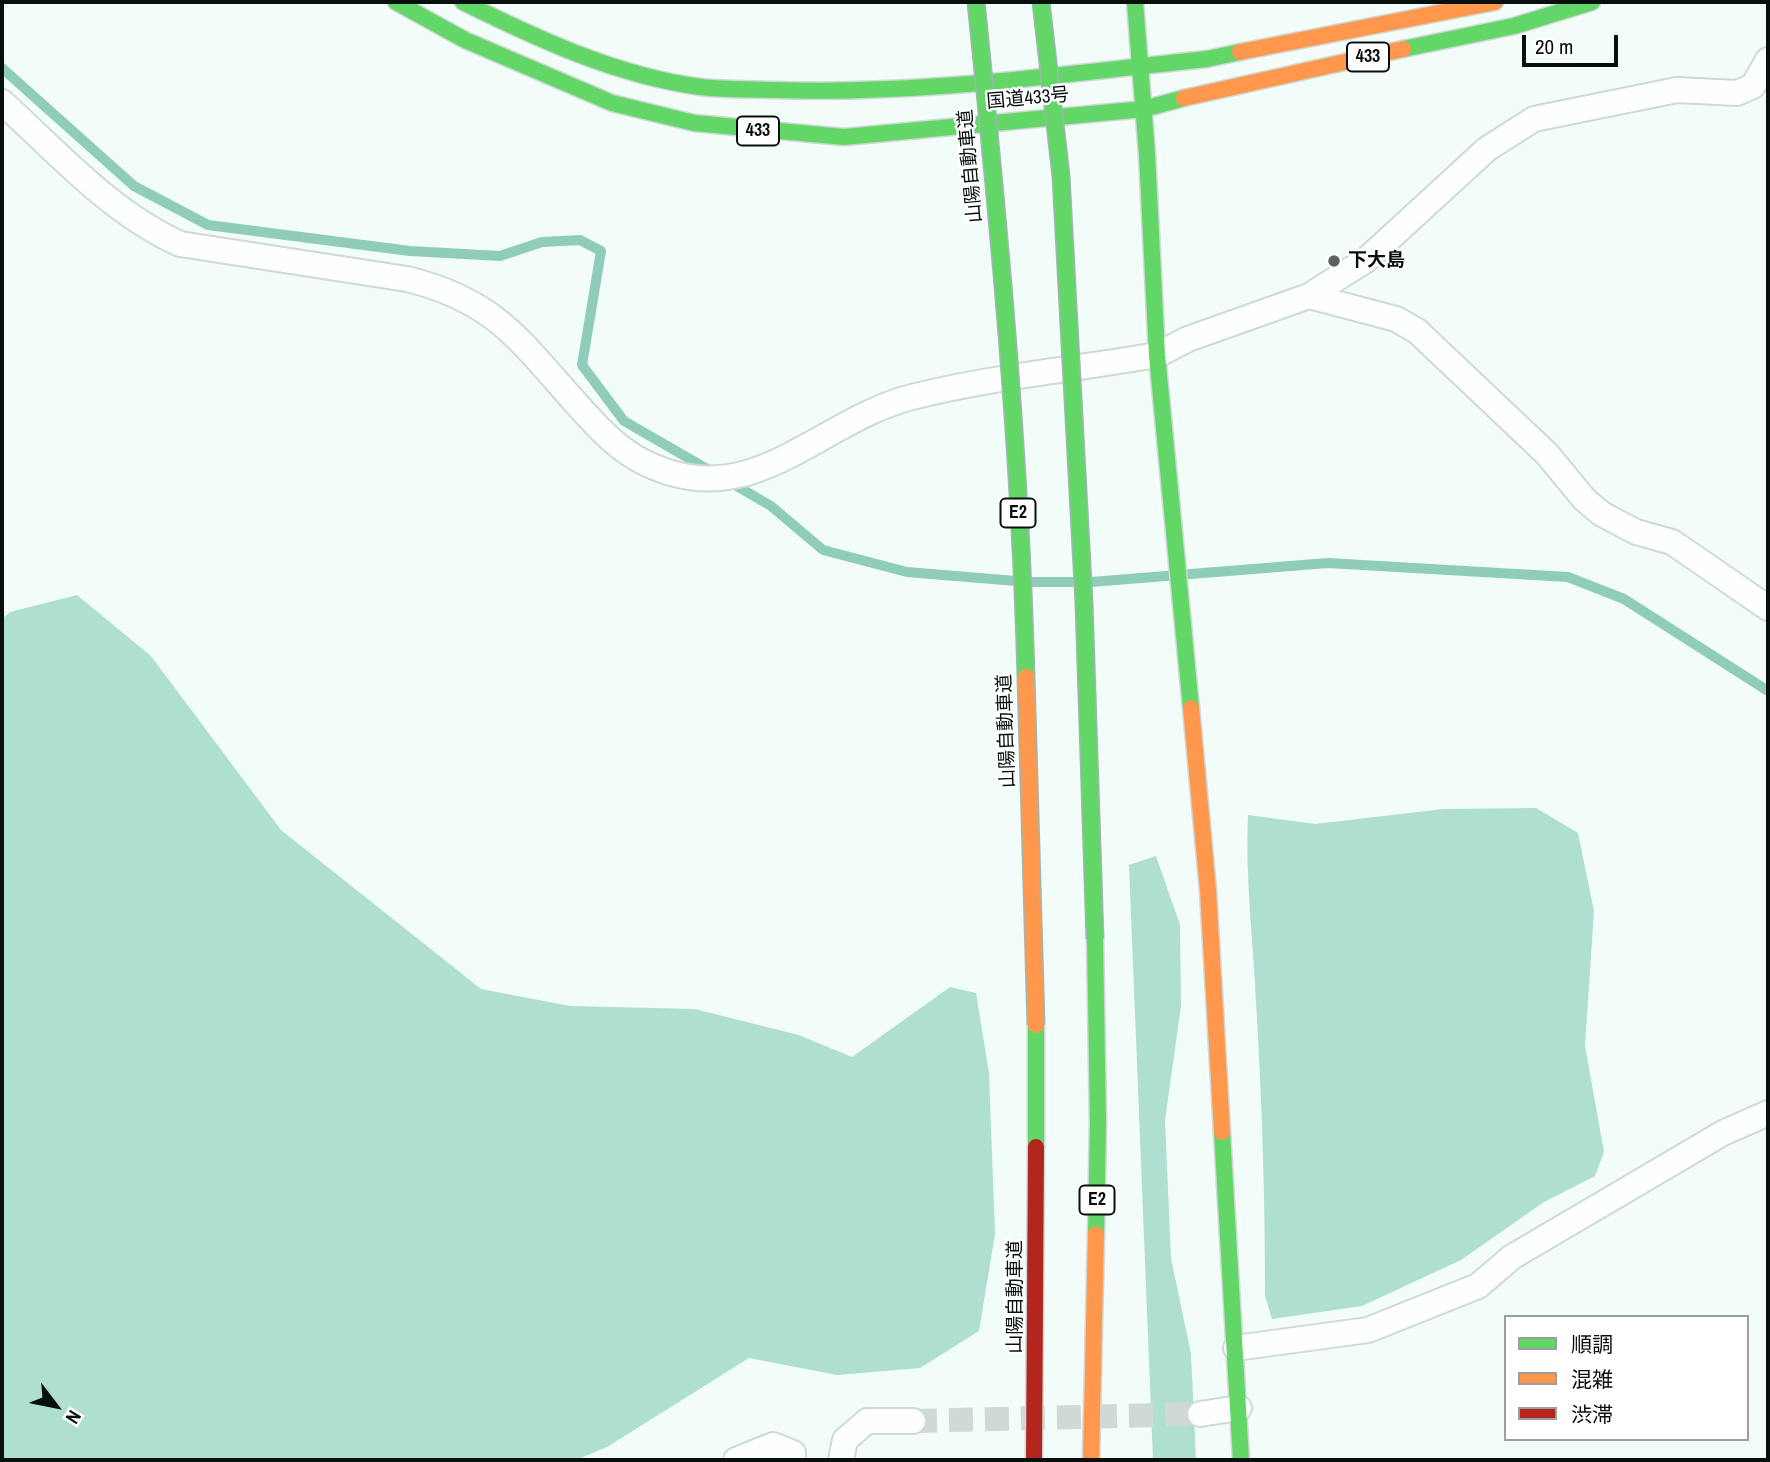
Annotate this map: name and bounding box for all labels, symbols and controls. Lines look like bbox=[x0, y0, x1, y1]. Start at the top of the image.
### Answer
scale bar bbox=[1525, 21, 1621, 65]
text: 20 m bbox=[1535, 32, 1573, 61]
road number: 433 bbox=[1347, 42, 1389, 72]
street label: 国道433号 bbox=[986, 84, 1070, 114]
street label: 山陽自動車道 bbox=[955, 108, 987, 224]
road number: 433 bbox=[737, 116, 779, 146]
place label: 下大島 bbox=[1348, 250, 1405, 272]
marker: 下大島 bbox=[1326, 253, 1342, 269]
road number: E2 bbox=[1000, 499, 1036, 528]
street label: 山陽自動車道 bbox=[994, 674, 1020, 788]
road number: E2 bbox=[1080, 1185, 1114, 1214]
street label: 山陽自動車道 bbox=[1005, 1240, 1027, 1354]
legend bbox=[1504, 1315, 1749, 1441]
text: 順調 bbox=[1571, 1330, 1613, 1359]
text: 混雑 bbox=[1571, 1365, 1613, 1394]
north arrow bbox=[21, 1371, 91, 1441]
text: 渋滞 bbox=[1571, 1400, 1613, 1429]
text: N bbox=[60, 1405, 88, 1429]

